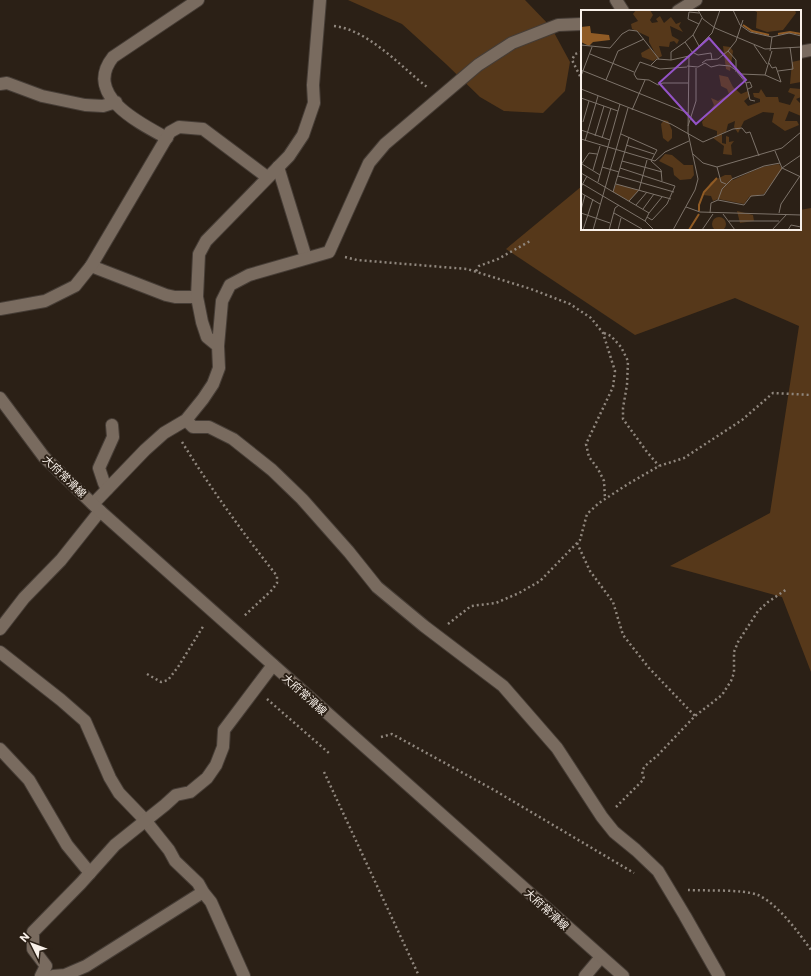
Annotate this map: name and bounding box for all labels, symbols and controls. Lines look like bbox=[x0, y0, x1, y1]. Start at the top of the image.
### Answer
inset map bbox=[581, 10, 801, 230]
street label: 大府常滑線 bbox=[41, 452, 89, 500]
street label: 大府常滑線 bbox=[280, 671, 330, 717]
street label: 大府常滑線 bbox=[522, 886, 572, 932]
north arrow bbox=[12, 924, 52, 964]
text: N bbox=[17, 930, 32, 944]

